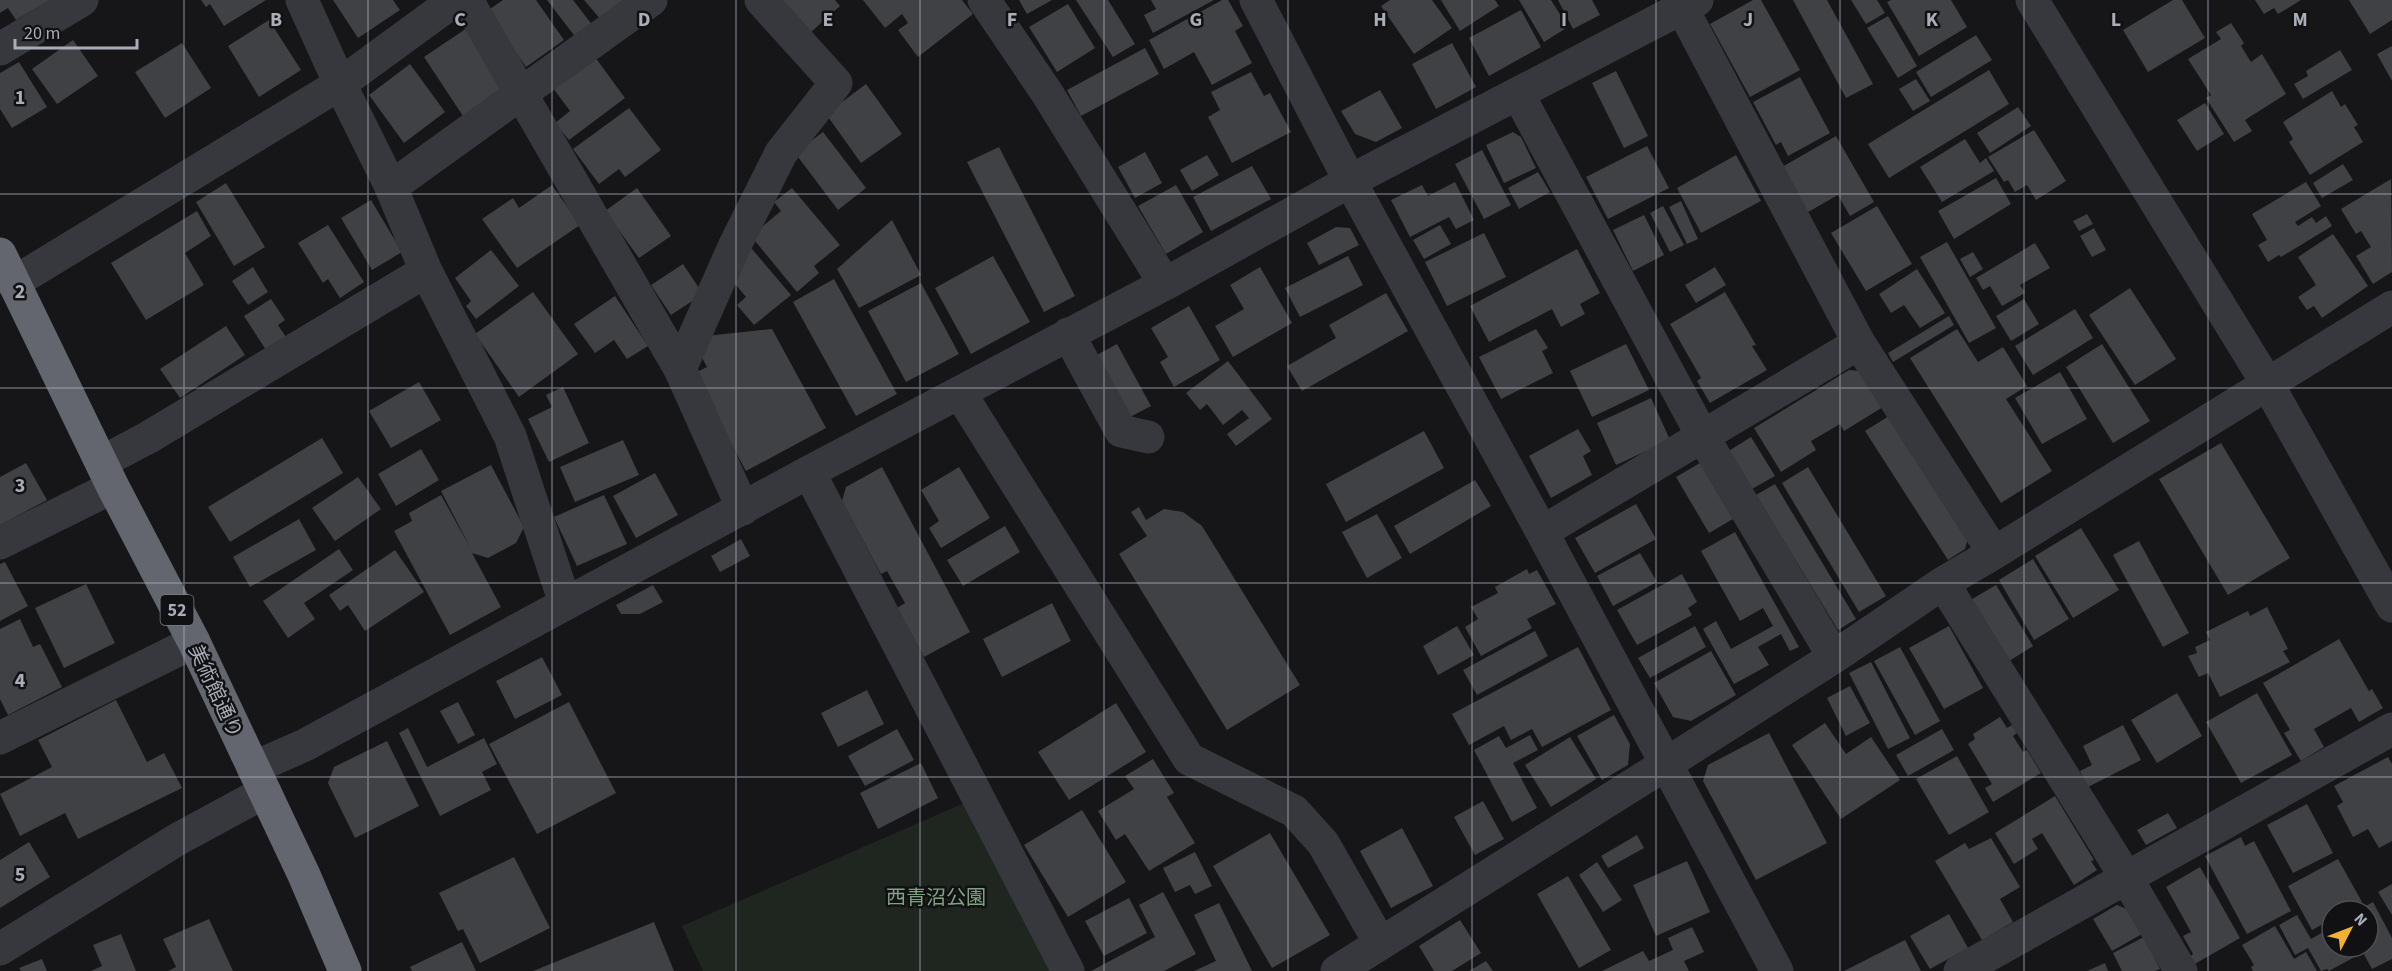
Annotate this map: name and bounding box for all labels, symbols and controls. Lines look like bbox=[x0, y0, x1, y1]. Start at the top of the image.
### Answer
text: B bbox=[270, 6, 282, 34]
text: C bbox=[454, 6, 466, 34]
text: D bbox=[638, 6, 650, 34]
text: E bbox=[823, 6, 833, 34]
text: F bbox=[1007, 6, 1017, 34]
text: G bbox=[1190, 6, 1202, 34]
text: H bbox=[1373, 6, 1387, 34]
text: I bbox=[1561, 6, 1567, 34]
text: J bbox=[1743, 6, 1753, 34]
text: K bbox=[1926, 6, 1939, 34]
text: L bbox=[2111, 6, 2121, 34]
text: M bbox=[2292, 6, 2308, 34]
scale bar bbox=[15, 12, 136, 50]
text: 20 m bbox=[24, 21, 60, 46]
text: 1 bbox=[15, 84, 25, 112]
text: 2 bbox=[15, 278, 25, 306]
text: 3 bbox=[15, 472, 25, 500]
road number: 52 bbox=[160, 595, 194, 625]
street label: 美術館通り bbox=[181, 640, 249, 743]
text: 4 bbox=[15, 667, 26, 695]
text: 5 bbox=[15, 861, 25, 889]
park label: 西青沼公園 bbox=[886, 884, 986, 912]
north arrow bbox=[2320, 899, 2380, 959]
text: N bbox=[2349, 908, 2372, 931]

